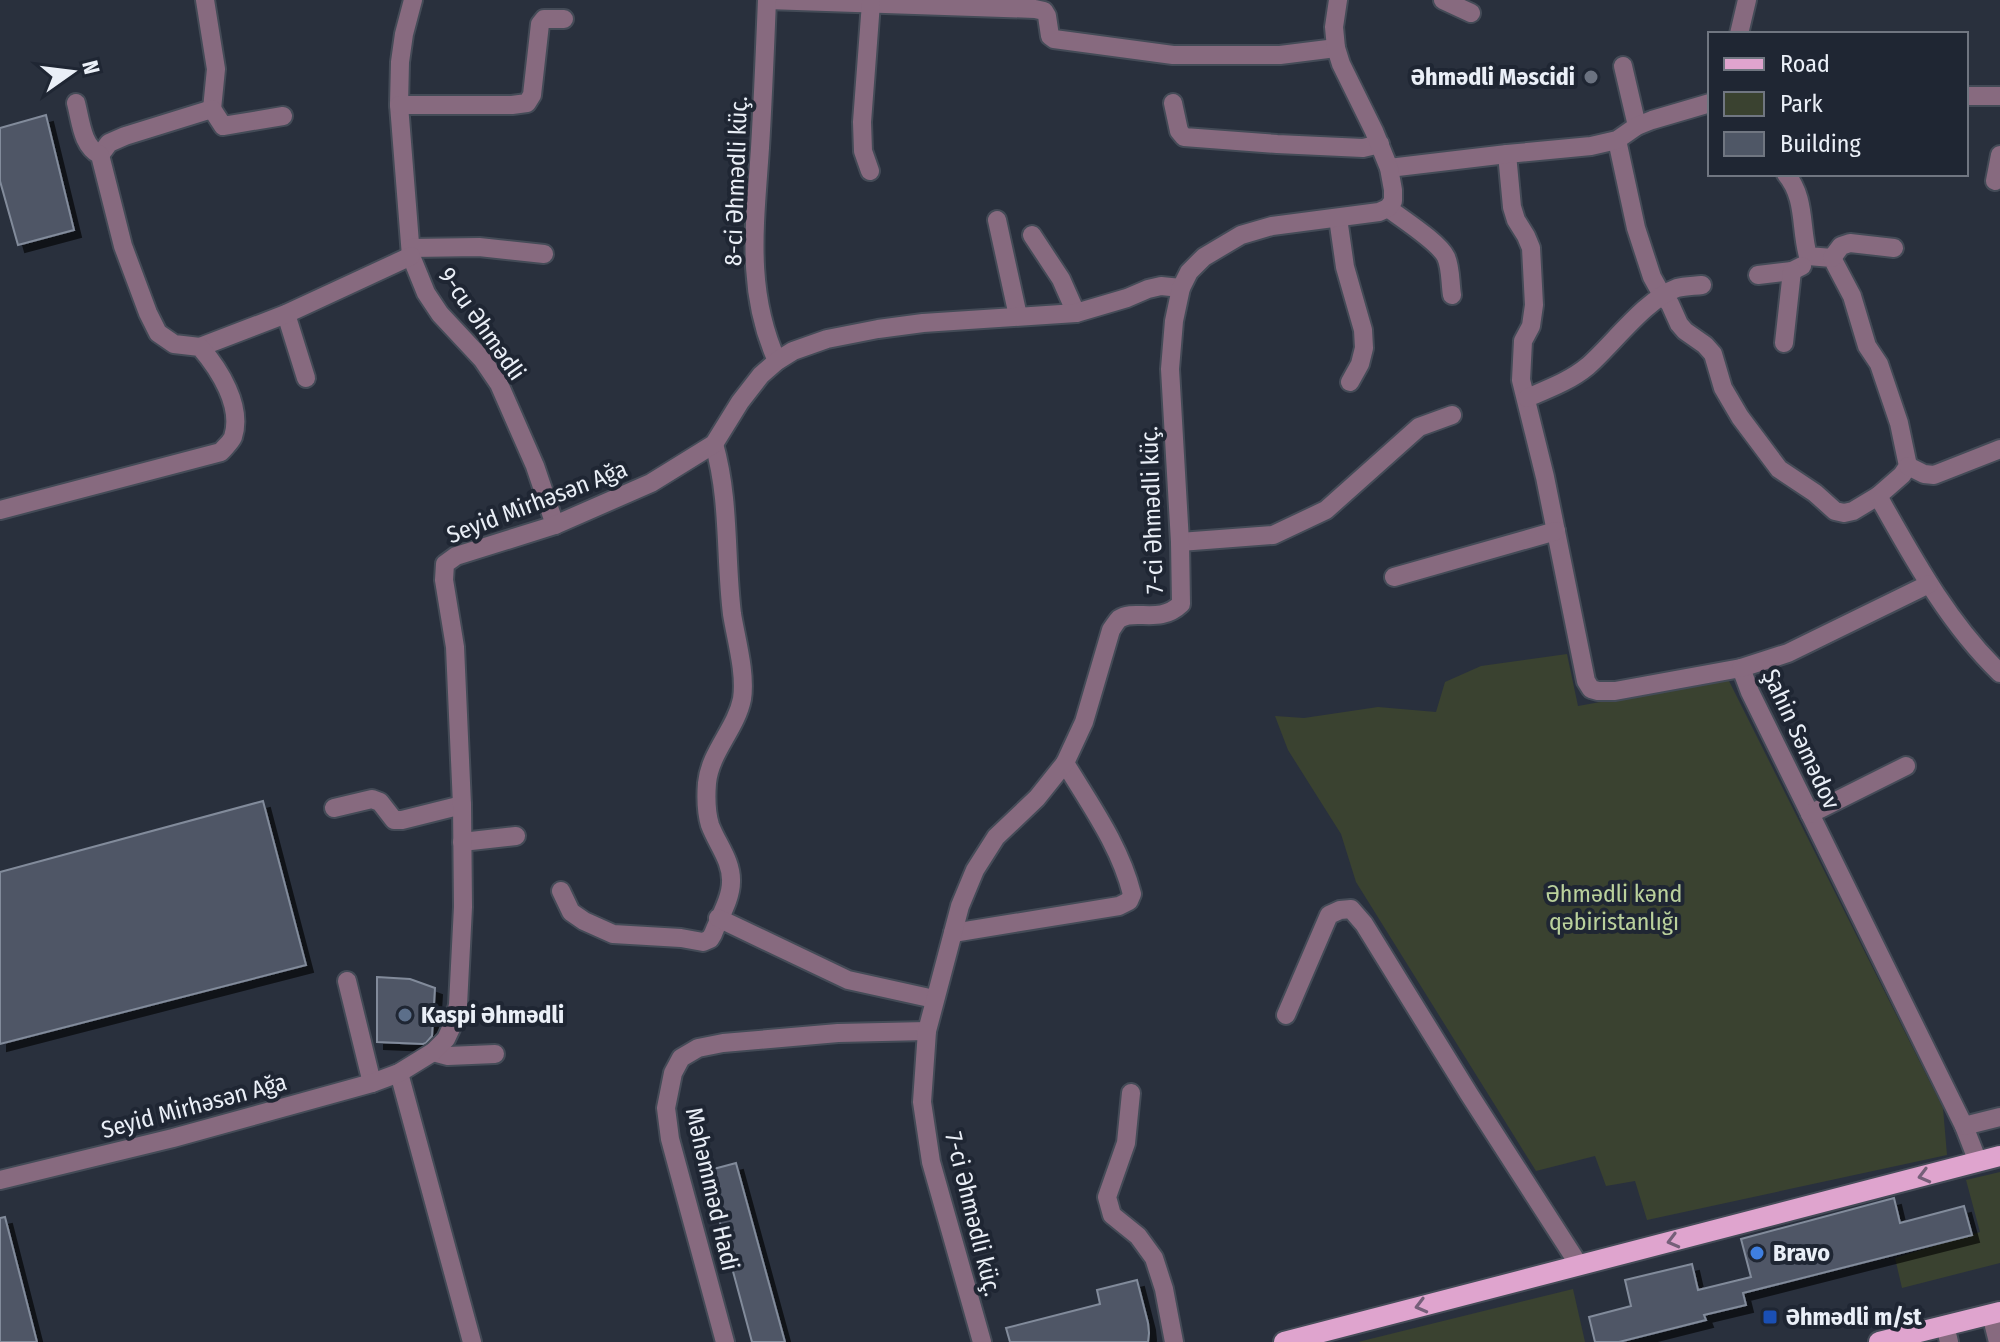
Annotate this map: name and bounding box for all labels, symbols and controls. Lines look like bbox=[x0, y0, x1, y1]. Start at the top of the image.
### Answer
north arrow bbox=[32, 32, 112, 112]
legend bbox=[1708, 32, 1968, 176]
text: Road bbox=[1780, 50, 1830, 78]
text: N bbox=[76, 58, 106, 77]
place label: Әhmәdli Mәscidi bbox=[1411, 63, 1575, 91]
marker: Әhmәdli Mәscidi bbox=[1582, 68, 1600, 86]
text: Park bbox=[1780, 90, 1823, 118]
street label: 8-ci Əhmədli küç. bbox=[719, 96, 753, 266]
text: Building bbox=[1780, 130, 1862, 158]
street label: 9-cu Əhmədli bbox=[433, 262, 531, 386]
street label: 7-ci Əhmədli küç. bbox=[1135, 426, 1169, 594]
street label: Seyid Mirhəsən Ağa bbox=[443, 455, 631, 549]
street label: Şahin Səmədov bbox=[1756, 665, 1846, 814]
park label: Əhmədli kənd qəbiristanlığı bbox=[1546, 880, 1682, 936]
place label: Kaspi Əhmədli bbox=[421, 1001, 564, 1029]
marker: Kaspi Əhmədli bbox=[396, 1006, 414, 1024]
street label: Seyid Mirhəsən Ağa bbox=[98, 1068, 290, 1144]
street label: Məhəmməd Hadi bbox=[680, 1105, 744, 1273]
street label: 7-ci Əhmədli küç. bbox=[939, 1129, 1007, 1299]
one-way arrow bbox=[1918, 1166, 1932, 1183]
one-way arrow bbox=[1666, 1232, 1680, 1248]
place label: Bravo bbox=[1773, 1239, 1830, 1267]
marker: Bravo bbox=[1748, 1244, 1766, 1262]
one-way arrow bbox=[1415, 1297, 1429, 1314]
place label: Əhmədli m/st bbox=[1786, 1303, 1922, 1331]
marker: Əhmədli m/st bbox=[1761, 1308, 1779, 1326]

